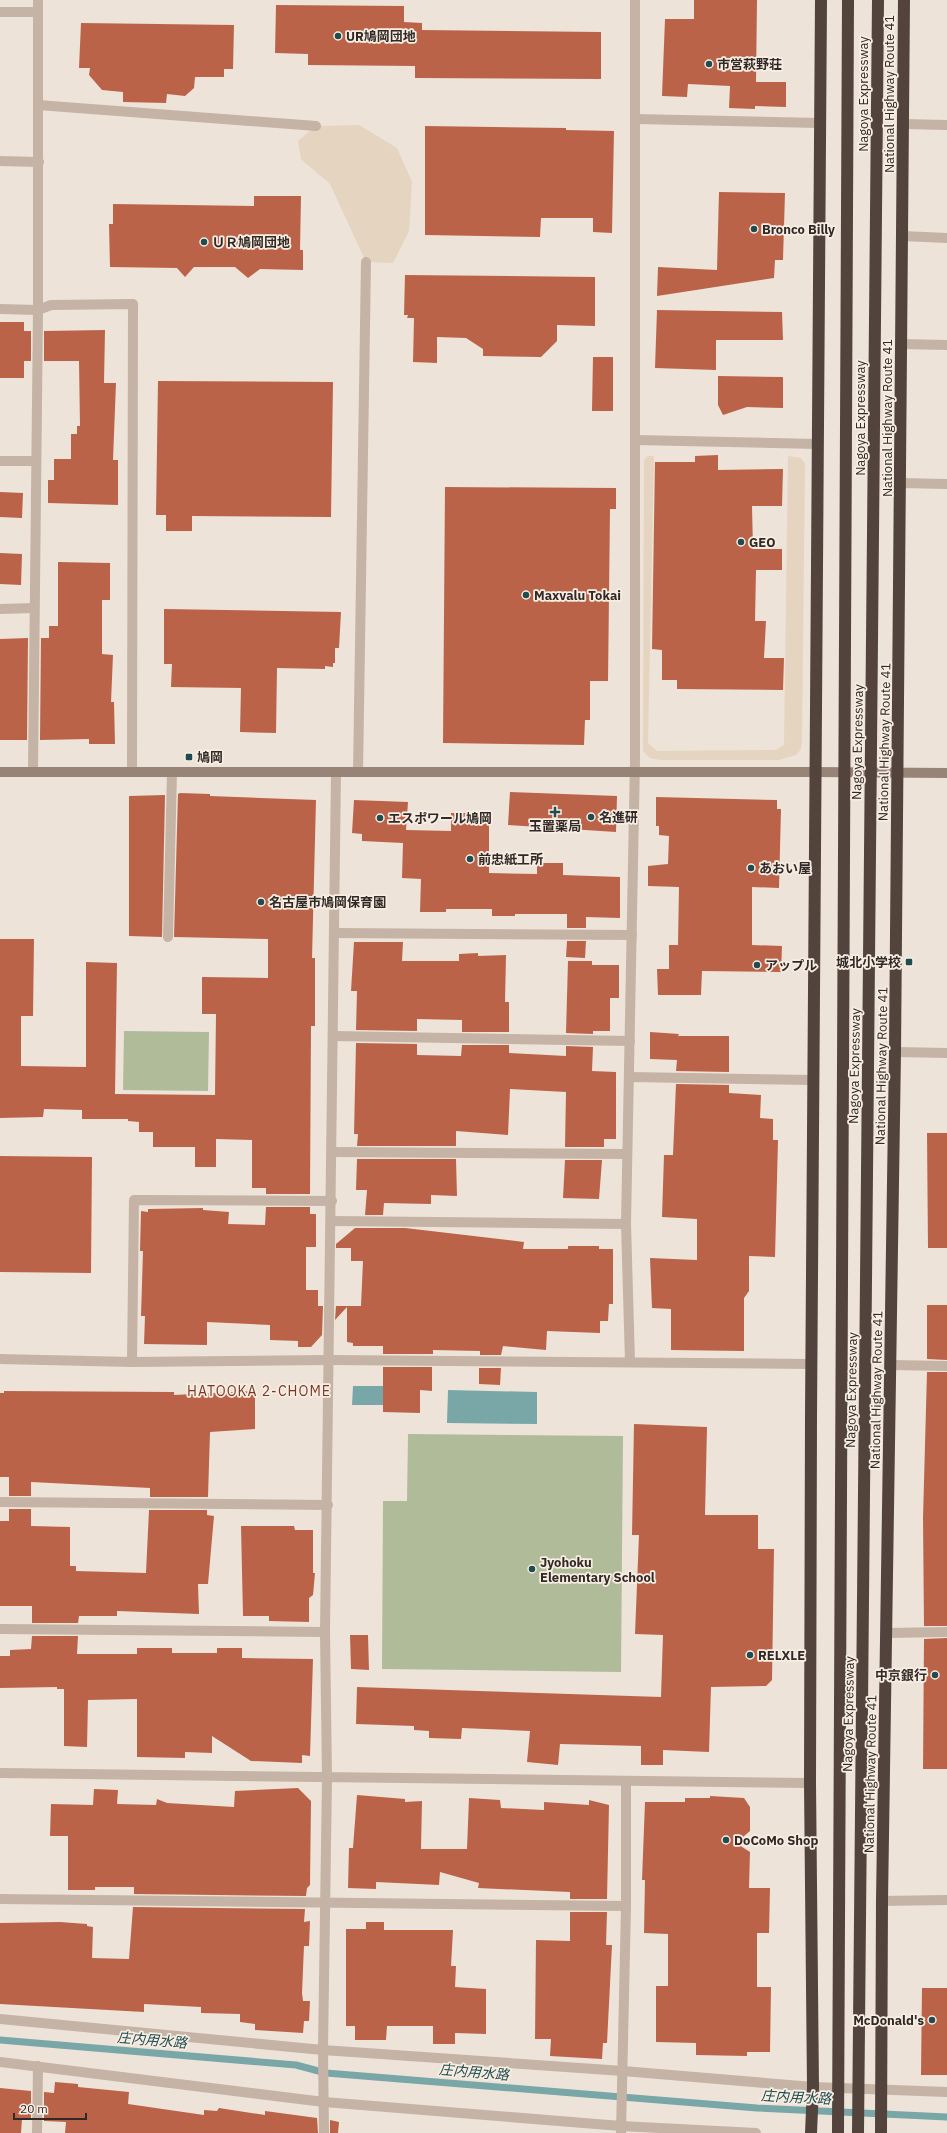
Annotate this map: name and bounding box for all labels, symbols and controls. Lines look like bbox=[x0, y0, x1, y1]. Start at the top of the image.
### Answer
street label: National Highway Route 41 bbox=[881, 15, 898, 173]
place label: UR鳩岡団地 bbox=[346, 28, 416, 45]
marker: UR鳩岡団地 bbox=[333, 31, 343, 41]
street label: Nagoya Expressway bbox=[855, 36, 872, 152]
place label: 市営萩野荘 bbox=[717, 56, 782, 73]
marker: 市営萩野荘 bbox=[704, 59, 714, 69]
place label: Bronco Billy bbox=[762, 221, 835, 238]
marker: Bronco Billy bbox=[749, 224, 759, 234]
place label: ＵＲ鳩岡団地 bbox=[212, 234, 290, 251]
marker: ＵＲ鳩岡団地 bbox=[199, 237, 209, 247]
street label: National Highway Route 41 bbox=[879, 339, 896, 497]
street label: Nagoya Expressway bbox=[852, 360, 869, 476]
place label: GEO bbox=[749, 534, 776, 551]
marker: GEO bbox=[736, 537, 746, 547]
place label: Maxvalu Tokai bbox=[534, 587, 621, 604]
marker: Maxvalu Tokai bbox=[521, 590, 531, 600]
street label: National Highway Route 41 bbox=[875, 663, 894, 821]
street label: Nagoya Expressway bbox=[848, 684, 867, 800]
place label: 鳩岡 bbox=[197, 749, 223, 766]
marker: 鳩岡 bbox=[184, 752, 194, 762]
marker: 玉置薬局 bbox=[550, 807, 560, 817]
place label: 名進研 bbox=[599, 809, 638, 826]
place label: エスポワール鳩岡 bbox=[388, 810, 492, 827]
marker: 名進研 bbox=[586, 812, 596, 822]
marker: エスポワール鳩岡 bbox=[375, 813, 385, 823]
place label: 玉置薬局 bbox=[529, 818, 581, 835]
place label: 前忠紙工所 bbox=[478, 851, 543, 868]
marker: 前忠紙工所 bbox=[465, 854, 475, 864]
place label: あおい屋 bbox=[759, 860, 811, 877]
marker: あおい屋 bbox=[746, 863, 756, 873]
place label: 名古屋市鳩岡保育園 bbox=[269, 894, 386, 911]
marker: 名古屋市鳩岡保育園 bbox=[256, 897, 266, 907]
place label: 城北小学校 bbox=[836, 954, 901, 971]
place label: アップル bbox=[765, 957, 817, 974]
marker: 城北小学校 bbox=[904, 957, 914, 967]
marker: アップル bbox=[752, 960, 762, 970]
street label: National Highway Route 41 bbox=[872, 987, 891, 1145]
street label: Nagoya Expressway bbox=[845, 1008, 864, 1124]
street label: National Highway Route 41 bbox=[867, 1311, 886, 1469]
street label: Nagoya Expressway bbox=[842, 1332, 861, 1448]
district label: HATOOKA 2-CHOME bbox=[187, 1382, 331, 1400]
place label: Jyohoku Elementary School bbox=[540, 1554, 655, 1586]
marker: Jyohoku Elementary School bbox=[527, 1564, 537, 1574]
place label: RELXLE bbox=[758, 1647, 805, 1664]
marker: RELXLE bbox=[745, 1650, 755, 1660]
street label: Nagoya Expressway bbox=[839, 1656, 858, 1772]
place label: 中京銀行 bbox=[875, 1667, 927, 1684]
marker: 中京銀行 bbox=[930, 1670, 940, 1680]
street label: National Highway Route 41 bbox=[861, 1695, 880, 1853]
place label: DoCoMo Shop bbox=[734, 1832, 818, 1849]
marker: DoCoMo Shop bbox=[721, 1835, 731, 1845]
place label: McDonald's bbox=[853, 2012, 924, 2029]
marker: McDonald's bbox=[927, 2015, 937, 2025]
water label: 庄内用水路 bbox=[116, 2028, 189, 2052]
water label: 庄内用水路 bbox=[438, 2060, 511, 2084]
water label: 庄内用水路 bbox=[761, 2086, 832, 2108]
scale bar bbox=[14, 2095, 86, 2121]
text: 20 m bbox=[20, 2101, 48, 2116]

